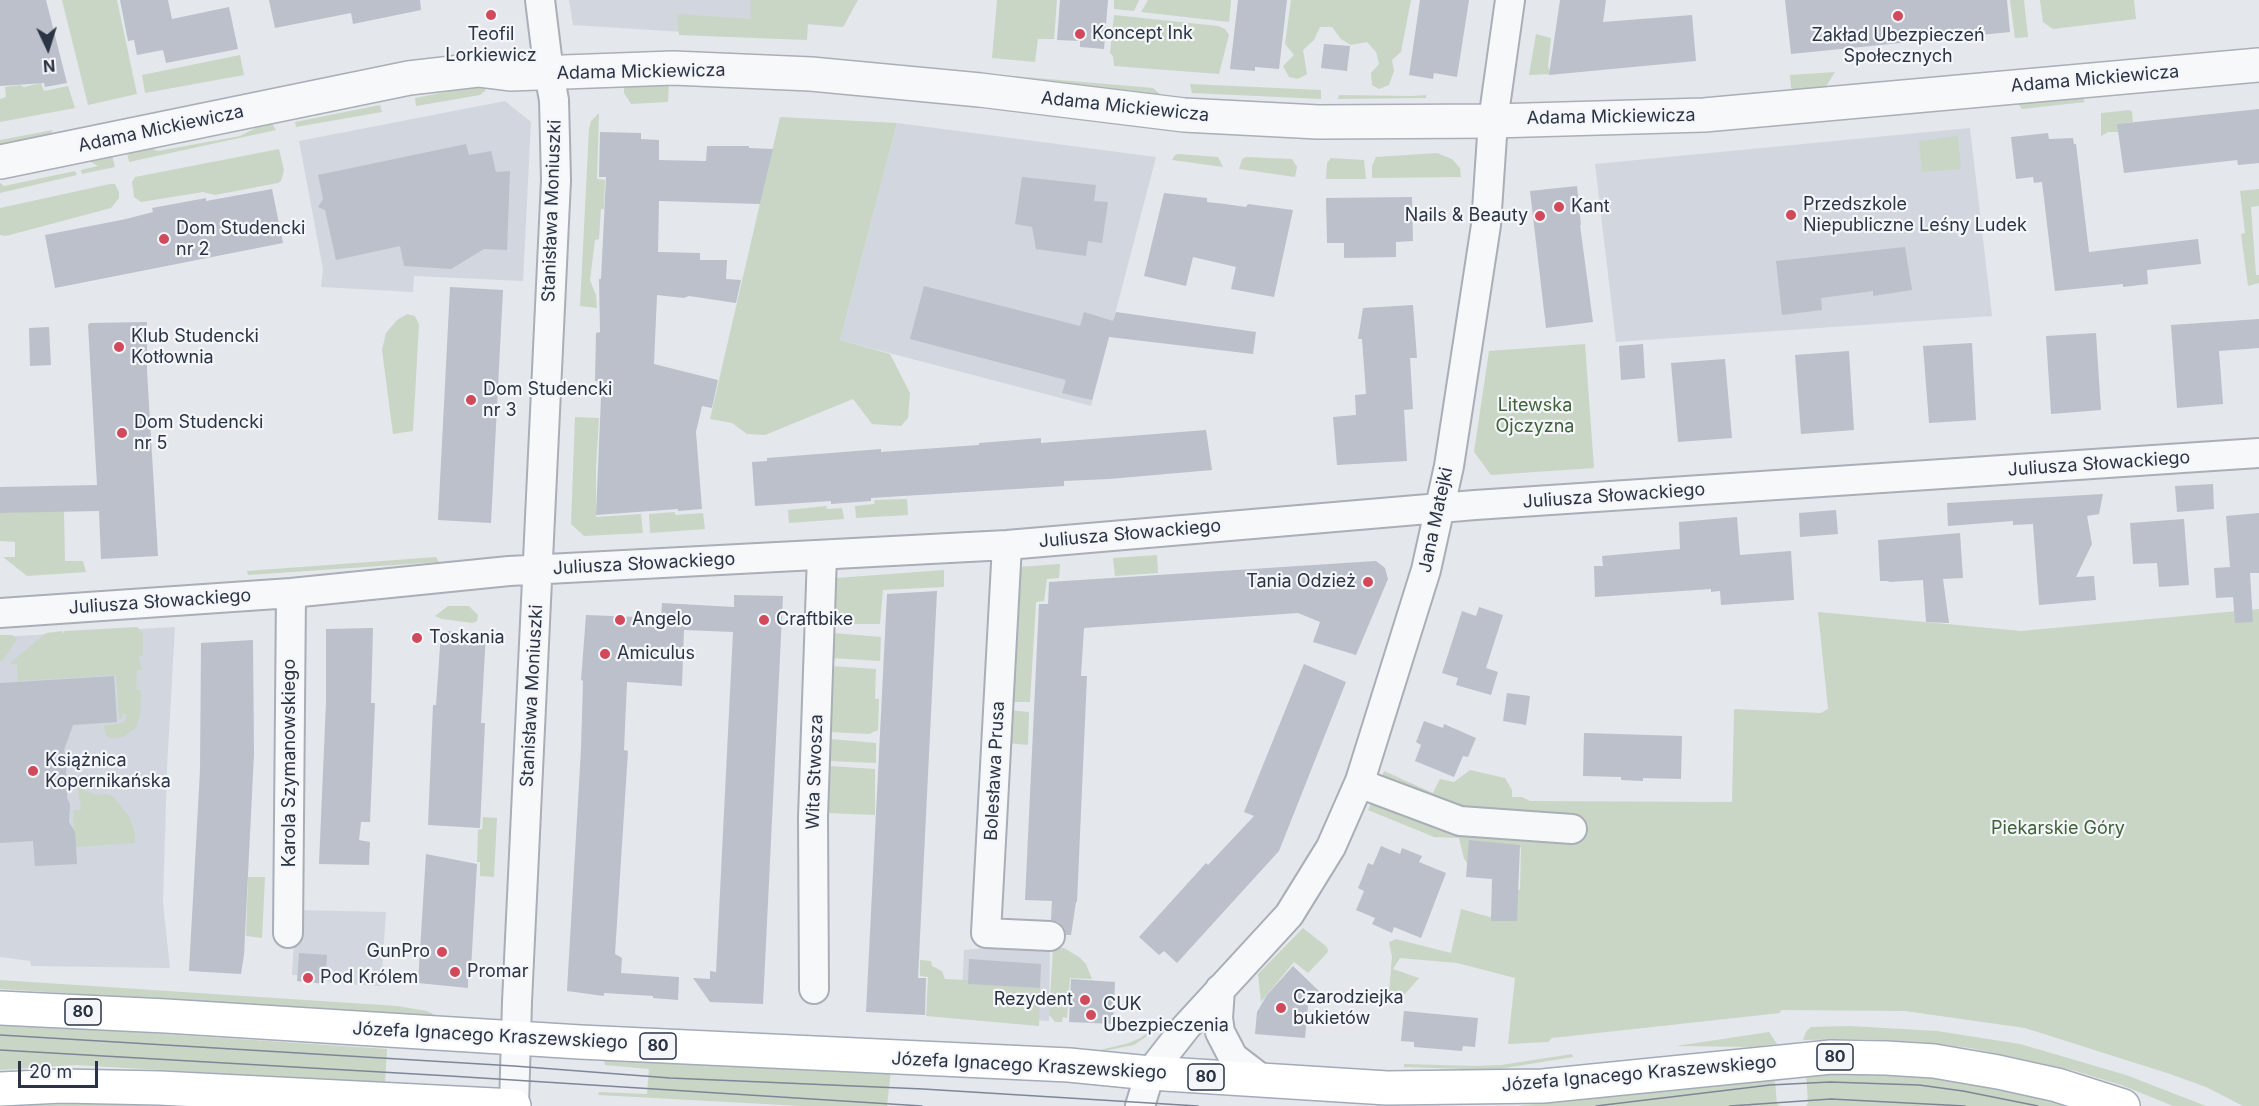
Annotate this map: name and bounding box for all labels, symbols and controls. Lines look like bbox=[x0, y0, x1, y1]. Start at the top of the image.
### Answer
marker: Teofil Lorkiewicz bbox=[484, 8, 498, 22]
marker: Zakład Ubezpieczeń Społecznych bbox=[1891, 9, 1905, 23]
north arrow bbox=[18, 18, 78, 78]
place label: Koncept Ink bbox=[1092, 23, 1193, 45]
place label: Teofil Lorkiewicz bbox=[445, 24, 537, 66]
place label: Zakład Ubezpieczeń Społecznych bbox=[1811, 25, 1985, 68]
marker: Koncept Ink bbox=[1073, 27, 1087, 41]
text: N bbox=[42, 56, 56, 76]
street label: Adama Mickiewicza bbox=[556, 60, 726, 84]
street label: Adama Mickiewicza bbox=[2010, 61, 2180, 97]
street label: Adama Mickiewicza bbox=[1040, 87, 1210, 127]
street label: Adama Mickiewicza bbox=[76, 101, 246, 157]
street label: Adama Mickiewicza bbox=[1526, 105, 1696, 129]
street label: Stanisława Moniuszki bbox=[538, 119, 566, 303]
place label: Przedszkole Niepubliczne Leśny Ludek bbox=[1803, 194, 2027, 236]
place label: Kant bbox=[1571, 196, 1610, 218]
marker: Kant bbox=[1552, 200, 1566, 214]
place label: Nails & Beauty bbox=[1405, 205, 1528, 227]
marker: Przedszkole Niepubliczne Leśny Ludek bbox=[1784, 208, 1798, 222]
marker: Nails & Beauty bbox=[1533, 209, 1547, 223]
place label: Dom Studencki nr 2 bbox=[176, 218, 305, 260]
marker: Dom Studencki nr 2 bbox=[157, 232, 171, 246]
place label: Klub Studencki Kotłownia bbox=[131, 326, 259, 368]
marker: Klub Studencki Kotłownia bbox=[112, 340, 126, 354]
place label: Dom Studencki nr 3 bbox=[483, 379, 612, 422]
marker: Dom Studencki nr 3 bbox=[464, 393, 478, 407]
park label: Litewska Ojczyzna bbox=[1496, 395, 1574, 438]
place label: Dom Studencki nr 5 bbox=[134, 412, 263, 454]
marker: Dom Studencki nr 5 bbox=[115, 426, 129, 440]
street label: Juliusza Słowackiego bbox=[2007, 447, 2191, 481]
street label: Jana Matejki bbox=[1414, 465, 1458, 575]
street label: Juliusza Słowackiego bbox=[1522, 479, 1706, 513]
street label: Juliusza Słowackiego bbox=[1038, 515, 1222, 553]
street label: Juliusza Słowackiego bbox=[552, 548, 736, 580]
place label: Tania Odzież bbox=[1246, 571, 1356, 593]
marker: Tania Odzież bbox=[1361, 575, 1375, 589]
street label: Juliusza Słowackiego bbox=[68, 585, 252, 619]
street label: Stanisława Moniuszki bbox=[516, 604, 548, 788]
place label: Angelo bbox=[632, 609, 692, 631]
place label: Craftbike bbox=[776, 609, 853, 631]
marker: Angelo bbox=[613, 613, 627, 627]
marker: Craftbike bbox=[757, 613, 771, 627]
place label: Toskania bbox=[429, 627, 505, 649]
marker: Toskania bbox=[410, 631, 424, 645]
place label: Amiculus bbox=[617, 643, 695, 665]
marker: Amiculus bbox=[598, 647, 612, 661]
street label: Karola Szymanowskiego bbox=[279, 659, 301, 867]
street label: Bolesława Prusa bbox=[981, 701, 1009, 841]
street label: Wita Stwosza bbox=[802, 714, 828, 830]
place label: Książnica Kopernikańska bbox=[45, 750, 171, 792]
marker: Książnica Kopernikańska bbox=[26, 764, 40, 778]
park label: Piekarskie Góry bbox=[1991, 818, 2125, 840]
place label: GunPro bbox=[367, 941, 430, 963]
marker: GunPro bbox=[435, 945, 449, 959]
place label: Promar bbox=[467, 961, 528, 983]
marker: Promar bbox=[448, 965, 462, 979]
place label: Pod Królem bbox=[320, 967, 418, 989]
marker: Pod Królem bbox=[301, 971, 315, 985]
place label: Czarodziejka bukietów bbox=[1293, 987, 1404, 1030]
place label: Rezydent bbox=[994, 989, 1073, 1011]
marker: Rezydent bbox=[1078, 993, 1092, 1007]
place label: CUK Ubezpieczenia bbox=[1103, 994, 1229, 1036]
road number: 80 bbox=[65, 999, 101, 1025]
marker: Czarodziejka bukietów bbox=[1274, 1001, 1288, 1015]
marker: CUK Ubezpieczenia bbox=[1084, 1008, 1098, 1022]
street label: Józefa Ignacego Kraszewskiego bbox=[352, 1018, 628, 1054]
road number: 80 bbox=[640, 1033, 676, 1059]
road number: 80 bbox=[1817, 1044, 1853, 1070]
street label: Józefa Ignacego Kraszewskiego bbox=[891, 1048, 1167, 1084]
scale bar bbox=[21, 1049, 100, 1087]
street label: Józefa Ignacego Kraszewskiego bbox=[1501, 1051, 1777, 1097]
text: 20 m bbox=[29, 1061, 72, 1082]
road number: 80 bbox=[1188, 1064, 1224, 1090]

